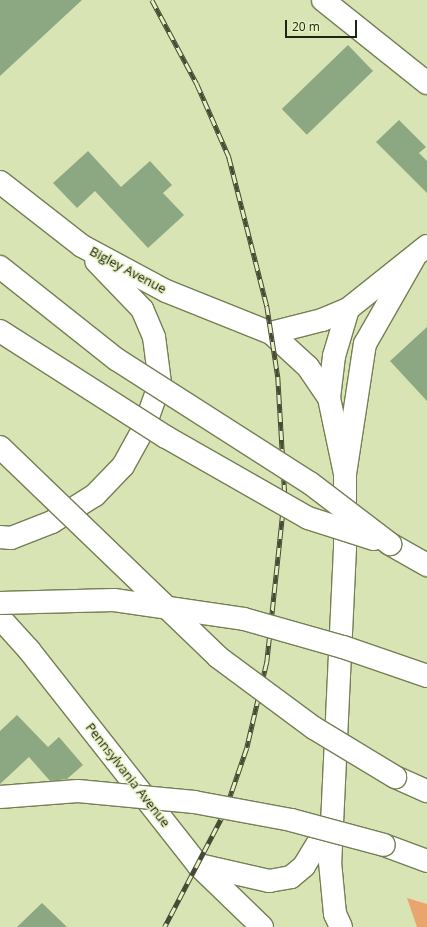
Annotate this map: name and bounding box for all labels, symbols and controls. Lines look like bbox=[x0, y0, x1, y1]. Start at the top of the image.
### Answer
scale bar bbox=[287, 12, 359, 38]
text: 20 m bbox=[292, 18, 320, 35]
street label: Bigley Avenue bbox=[87, 243, 169, 297]
street label: Pennsylvania Avenue bbox=[82, 720, 174, 830]

